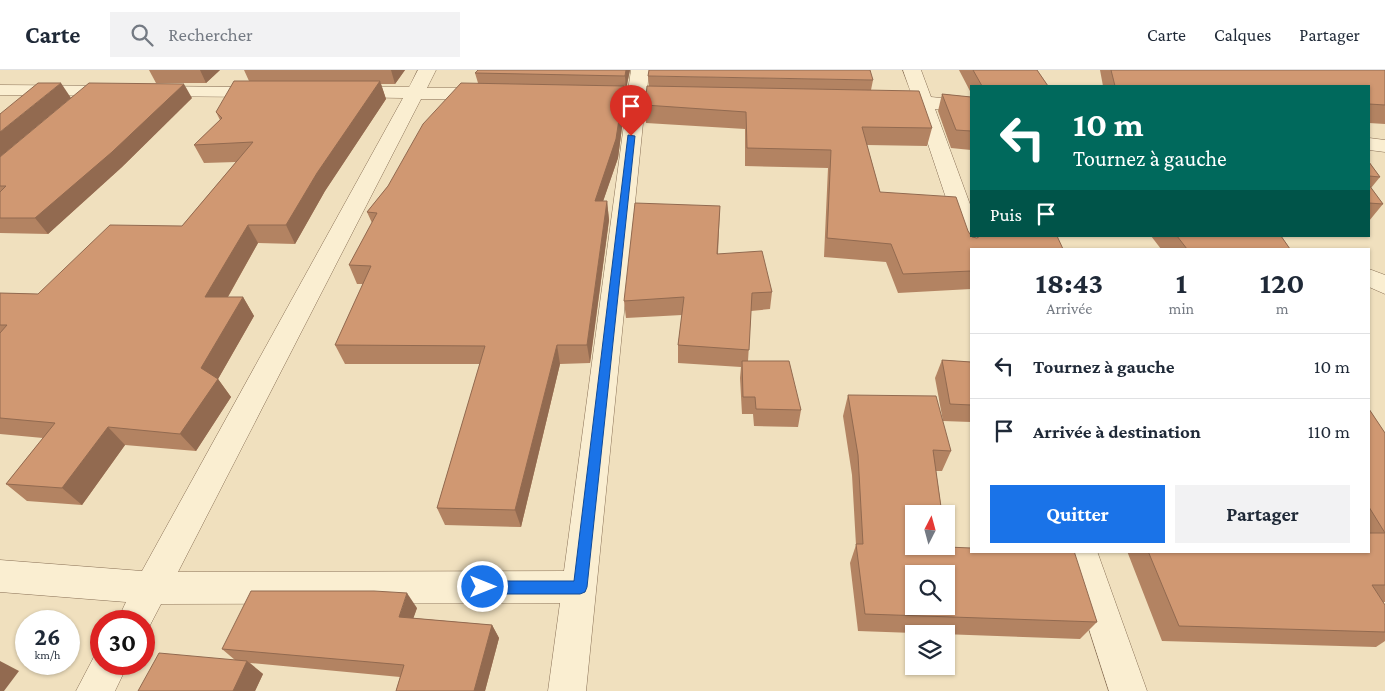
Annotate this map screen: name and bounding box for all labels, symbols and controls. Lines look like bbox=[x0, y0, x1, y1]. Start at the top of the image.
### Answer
search box bbox=[110, 12, 460, 57]
text: Carte bbox=[25, 21, 80, 48]
icon: search bbox=[128, 21, 156, 49]
text: Rechercher bbox=[168, 24, 253, 45]
text: Carte bbox=[1147, 25, 1186, 45]
text: Calques bbox=[1214, 25, 1271, 45]
text: Partager bbox=[1299, 25, 1360, 45]
pin bbox=[610, 85, 652, 136]
icon: arrive bbox=[617, 92, 645, 120]
icon: left bbox=[990, 105, 1055, 170]
text: 10 m bbox=[1073, 105, 1144, 144]
text: Tournez à gauche bbox=[1073, 146, 1227, 171]
icon: arrive bbox=[1032, 200, 1060, 228]
text: Puis bbox=[990, 204, 1022, 225]
text: 18:43 bbox=[1036, 266, 1103, 299]
text: 1 bbox=[1176, 266, 1187, 299]
text: 120 bbox=[1260, 266, 1304, 299]
text: Arrivée bbox=[1046, 300, 1092, 317]
text: min bbox=[1169, 300, 1194, 317]
text: m bbox=[1276, 300, 1289, 317]
icon: left bbox=[990, 352, 1018, 380]
text: Tournez à gauche bbox=[1033, 356, 1175, 377]
text: 10 m bbox=[1314, 356, 1350, 377]
icon: arrive bbox=[990, 417, 1018, 445]
text: Arrivée à destination bbox=[1033, 421, 1201, 442]
text: 110 m bbox=[1308, 421, 1350, 442]
button: Quitter bbox=[990, 485, 1165, 543]
button: Partager bbox=[1175, 485, 1350, 543]
north arrow bbox=[905, 505, 955, 555]
map controls bbox=[905, 505, 955, 675]
position arrow bbox=[456, 560, 508, 612]
button: search bbox=[905, 565, 955, 615]
speed limit sign: 30 bbox=[90, 610, 155, 675]
text: 26 bbox=[34, 623, 61, 650]
button: layers bbox=[905, 625, 955, 675]
text: km/h bbox=[35, 648, 60, 662]

